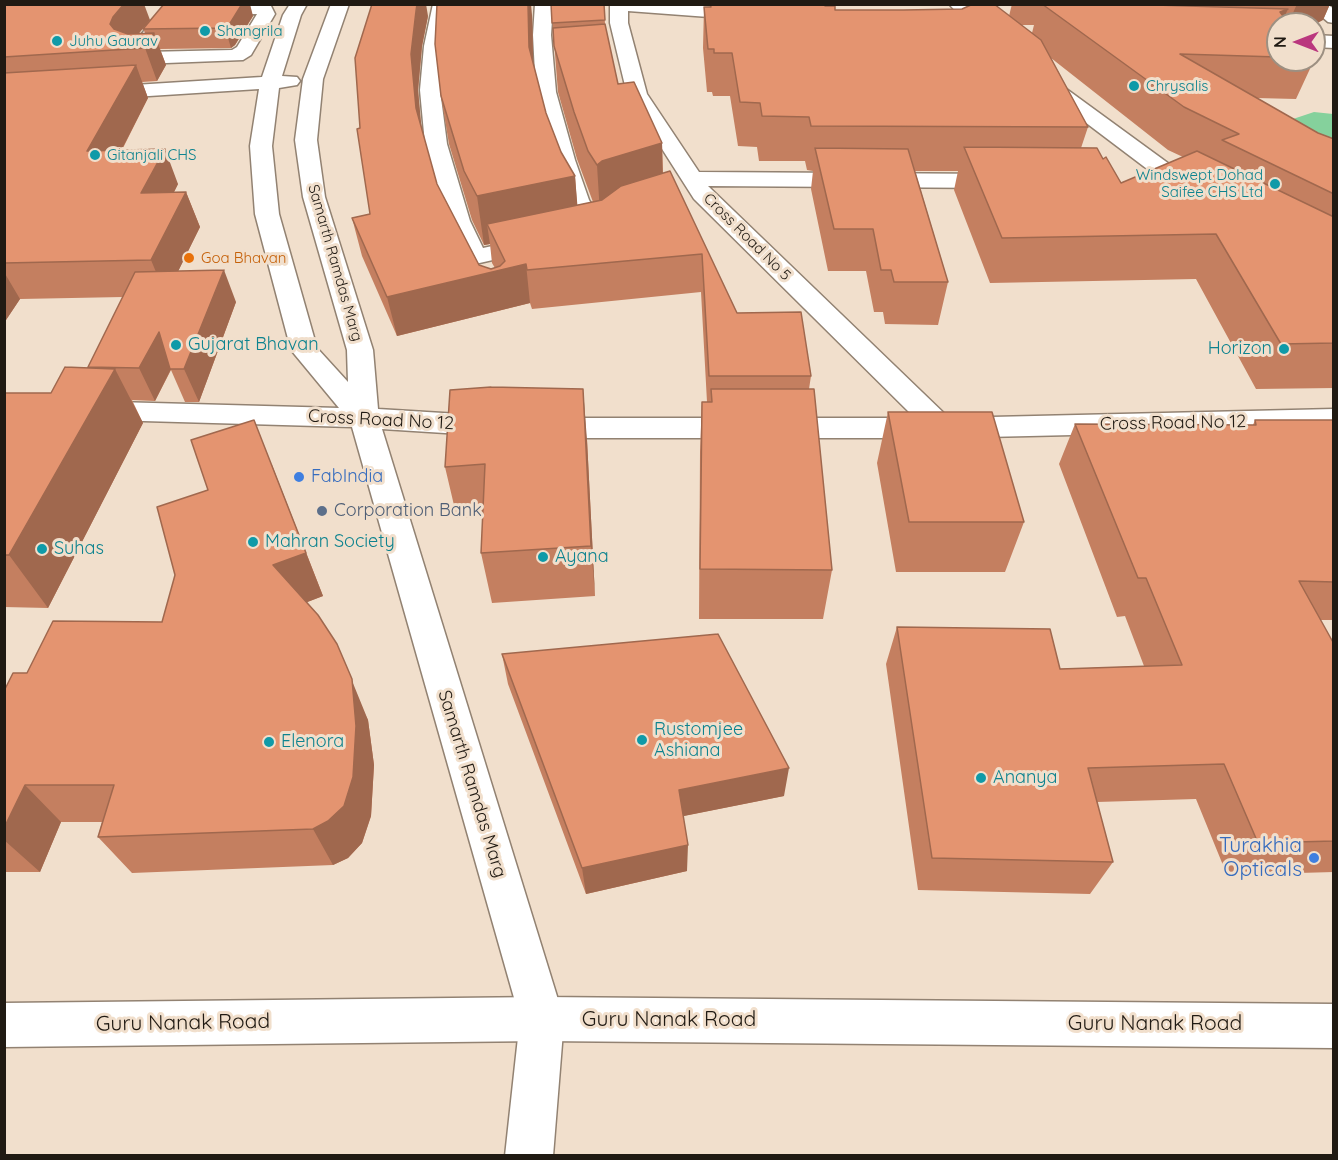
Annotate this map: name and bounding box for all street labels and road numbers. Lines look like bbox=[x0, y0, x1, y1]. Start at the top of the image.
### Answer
street label: Samarth Ramdas Marg bbox=[304, 182, 366, 344]
street label: Cross Road No 5 bbox=[700, 190, 794, 284]
street label: Cross Road No 12 bbox=[308, 405, 454, 435]
street label: Cross Road No 12 bbox=[1100, 411, 1246, 435]
street label: Samarth Ramdas Marg bbox=[433, 688, 511, 880]
street label: Guru Nanak Road bbox=[582, 1007, 756, 1033]
street label: Guru Nanak Road bbox=[96, 1009, 270, 1037]
street label: Guru Nanak Road bbox=[1068, 1011, 1242, 1037]

